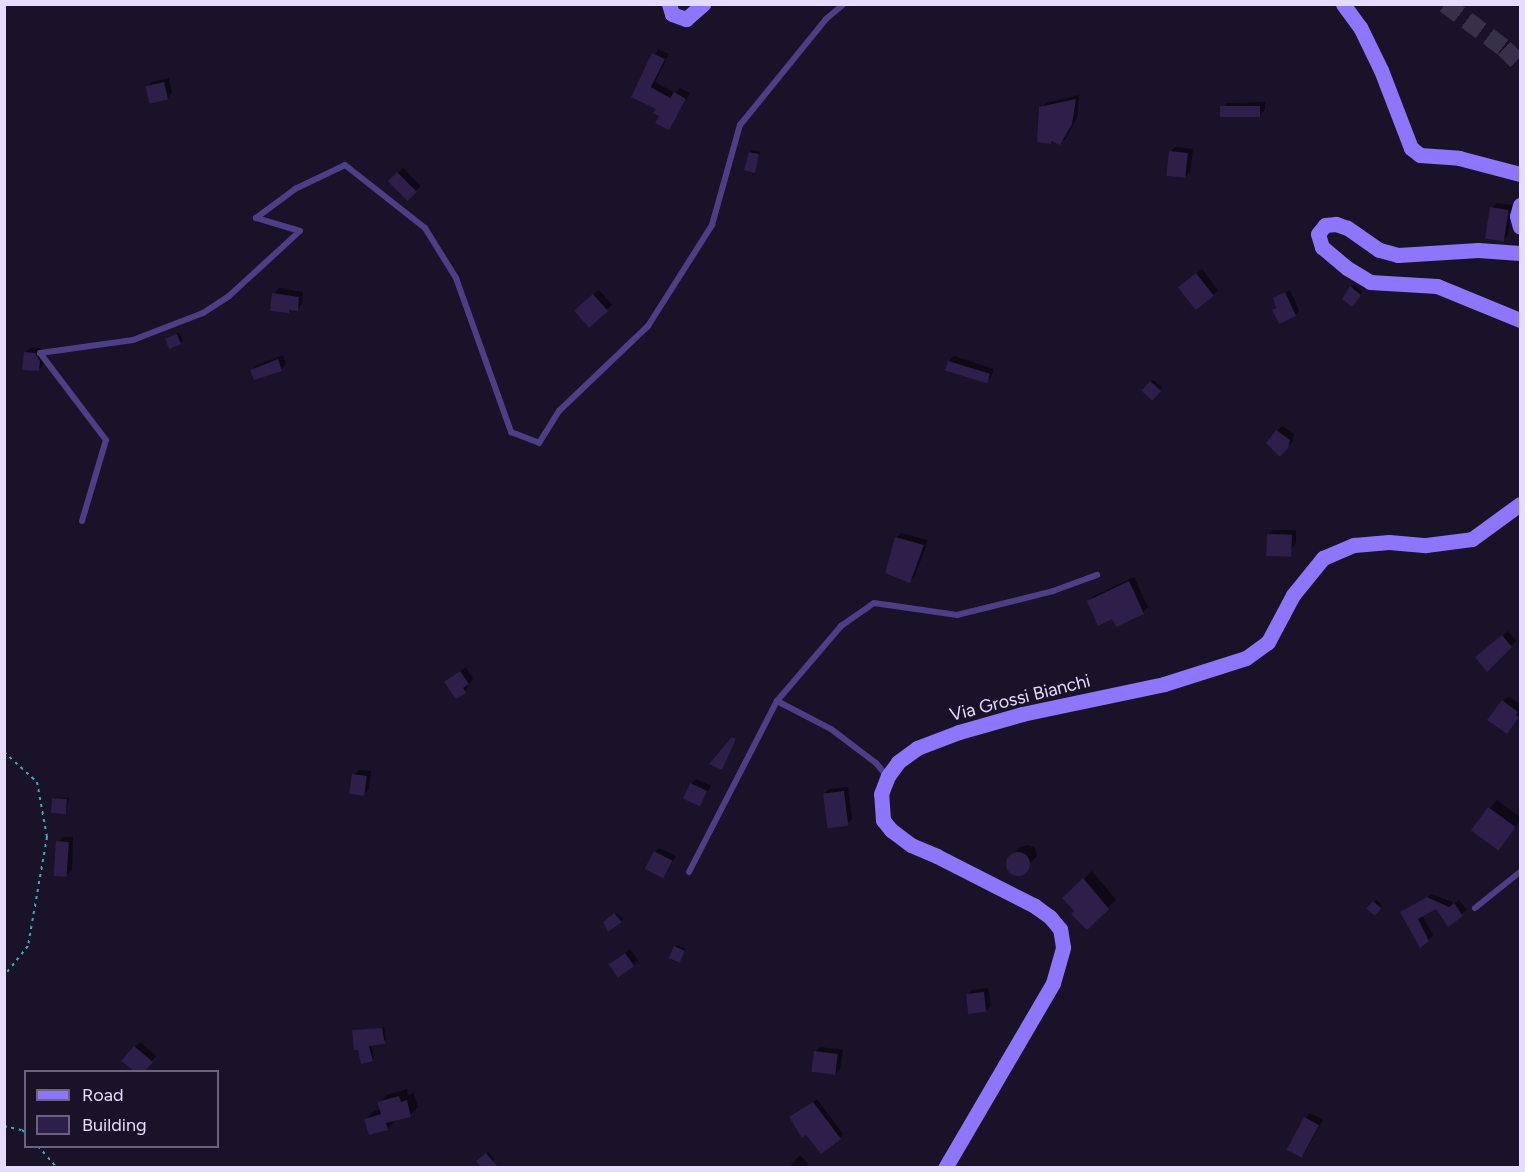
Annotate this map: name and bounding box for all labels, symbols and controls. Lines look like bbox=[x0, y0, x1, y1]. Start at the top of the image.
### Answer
street label: Via Grossi Bianchi bbox=[947, 670, 1093, 726]
legend bbox=[24, 1070, 219, 1148]
text: Road bbox=[82, 1084, 123, 1106]
text: Building bbox=[82, 1114, 147, 1136]

